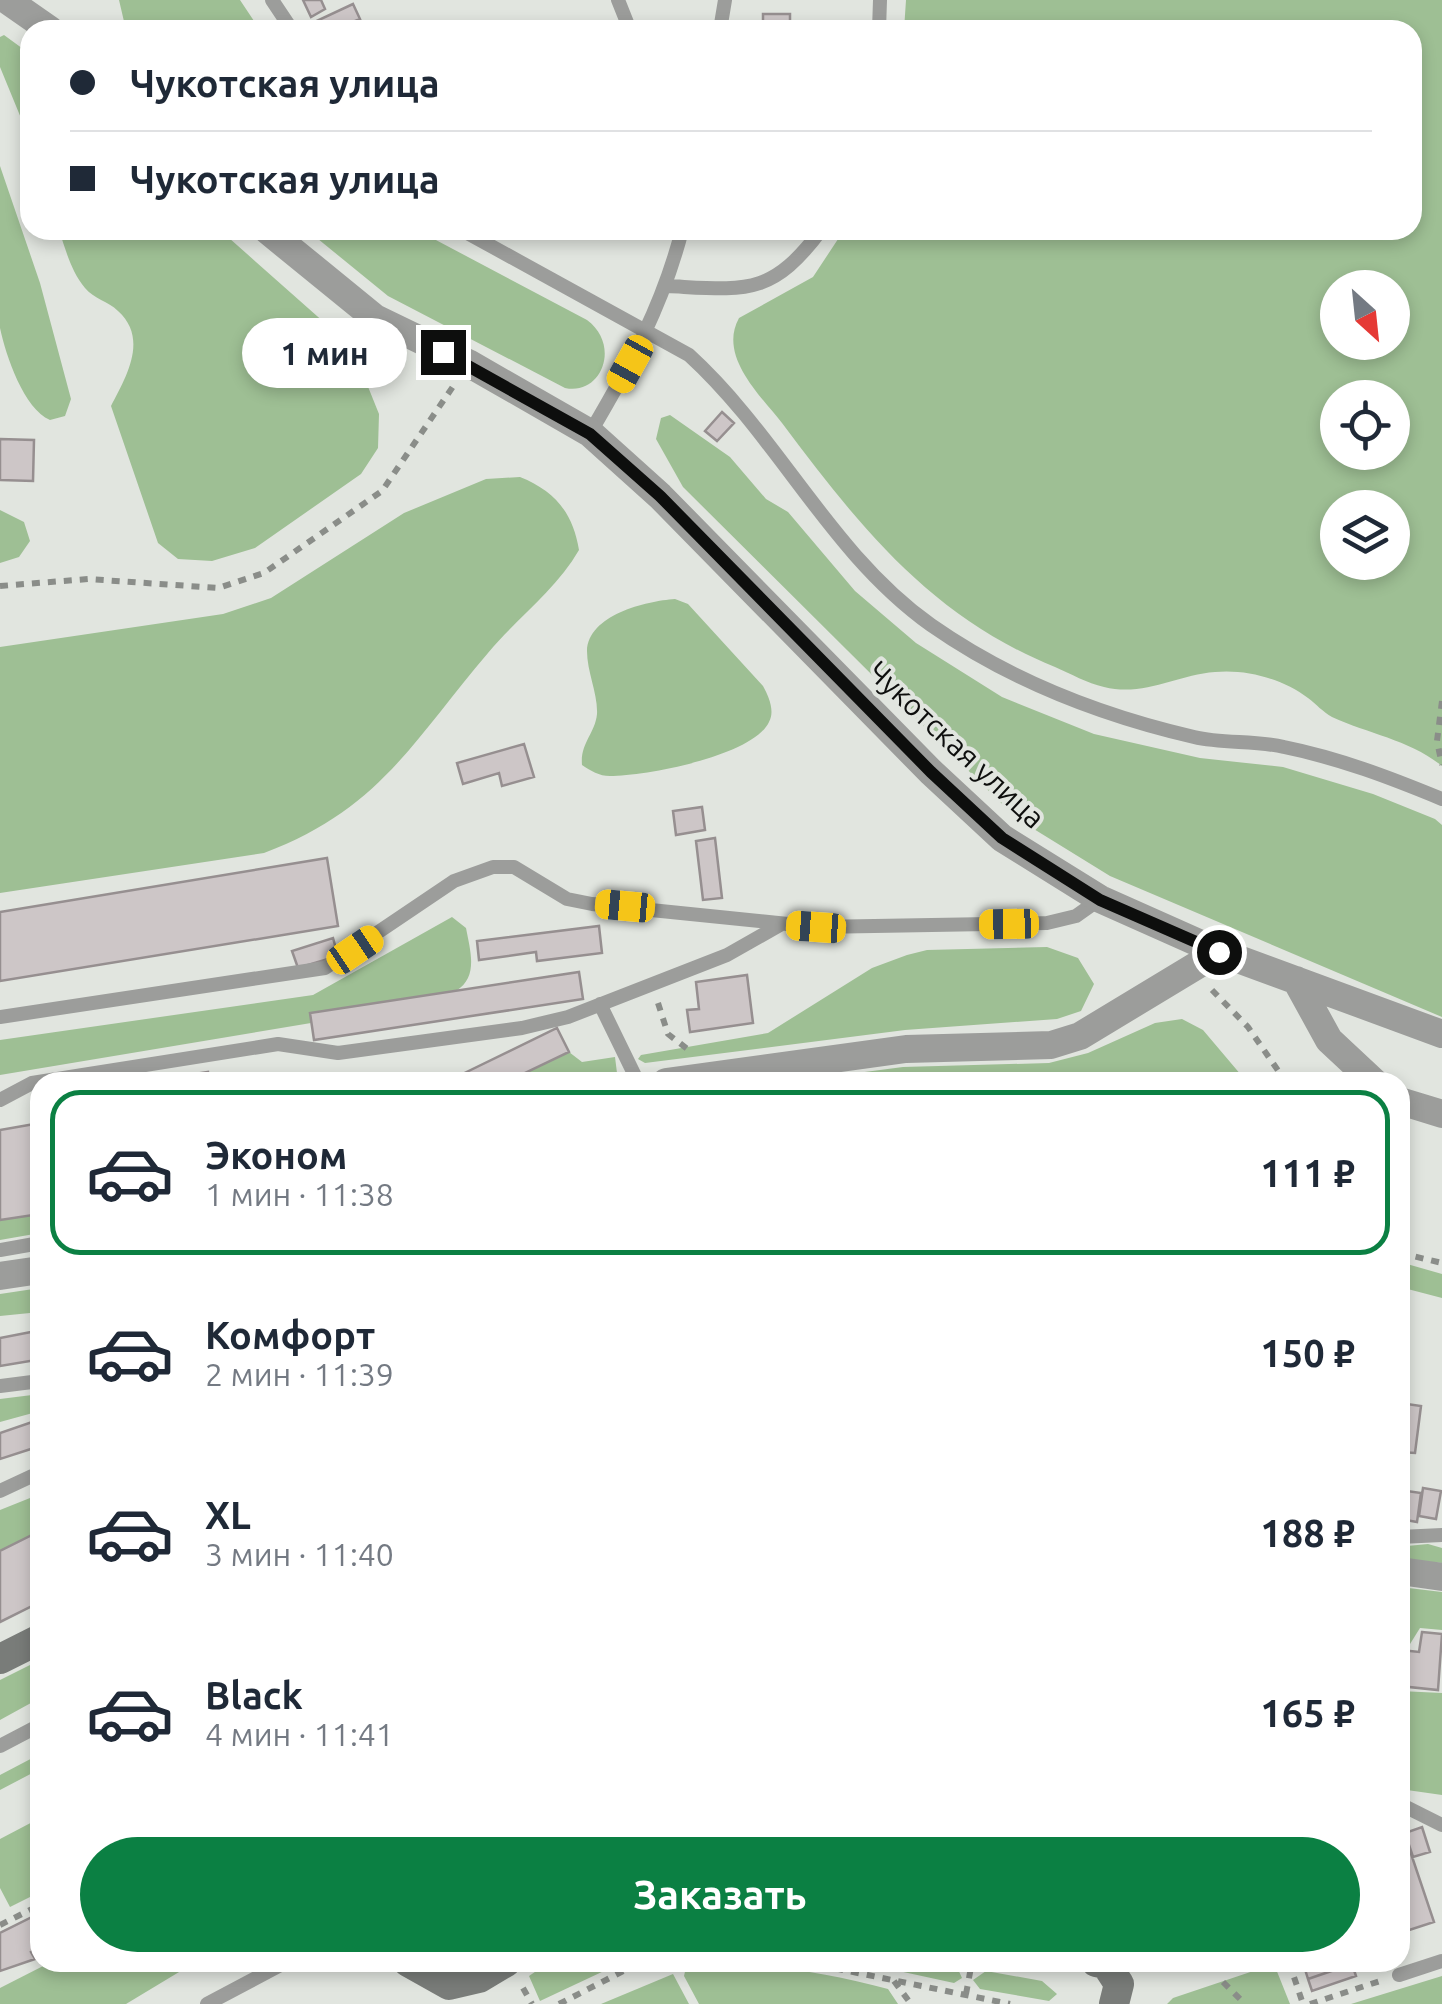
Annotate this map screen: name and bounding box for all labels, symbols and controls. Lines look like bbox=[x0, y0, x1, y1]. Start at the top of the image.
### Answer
text: Чукотская улица bbox=[130, 62, 440, 104]
text: Чукотская улица bbox=[130, 158, 440, 200]
north arrow bbox=[1320, 270, 1410, 360]
map controls bbox=[1320, 270, 1410, 580]
callout: 1 мин bbox=[243, 317, 408, 387]
route end bbox=[421, 330, 466, 375]
car bbox=[602, 330, 658, 398]
text: 1 мин bbox=[280, 335, 369, 371]
button: locate bbox=[1320, 380, 1410, 470]
button: layers bbox=[1320, 490, 1410, 580]
street label: Чукотская улица bbox=[861, 654, 1052, 835]
car bbox=[594, 888, 656, 924]
car bbox=[979, 908, 1039, 940]
car bbox=[785, 910, 847, 944]
car bbox=[322, 921, 388, 979]
route start bbox=[1197, 930, 1242, 975]
icon: car bbox=[85, 1128, 175, 1218]
text: Эконом bbox=[205, 1134, 347, 1176]
text: 111 ₽ bbox=[1260, 1152, 1355, 1194]
text: 1 мин · 11:38 bbox=[205, 1176, 394, 1212]
icon: car bbox=[85, 1308, 175, 1398]
text: Комфорт bbox=[205, 1314, 375, 1356]
text: 150 ₽ bbox=[1260, 1332, 1355, 1374]
text: 2 мин · 11:39 bbox=[205, 1356, 394, 1392]
icon: car bbox=[85, 1488, 175, 1578]
text: XL bbox=[205, 1494, 251, 1536]
text: 188 ₽ bbox=[1260, 1512, 1355, 1554]
text: 3 мин · 11:40 bbox=[205, 1536, 394, 1572]
icon: car bbox=[85, 1668, 175, 1758]
text: Black bbox=[205, 1674, 303, 1716]
text: 165 ₽ bbox=[1260, 1692, 1355, 1734]
text: 4 мин · 11:41 bbox=[205, 1716, 394, 1752]
button: Заказать bbox=[80, 1837, 1360, 1952]

